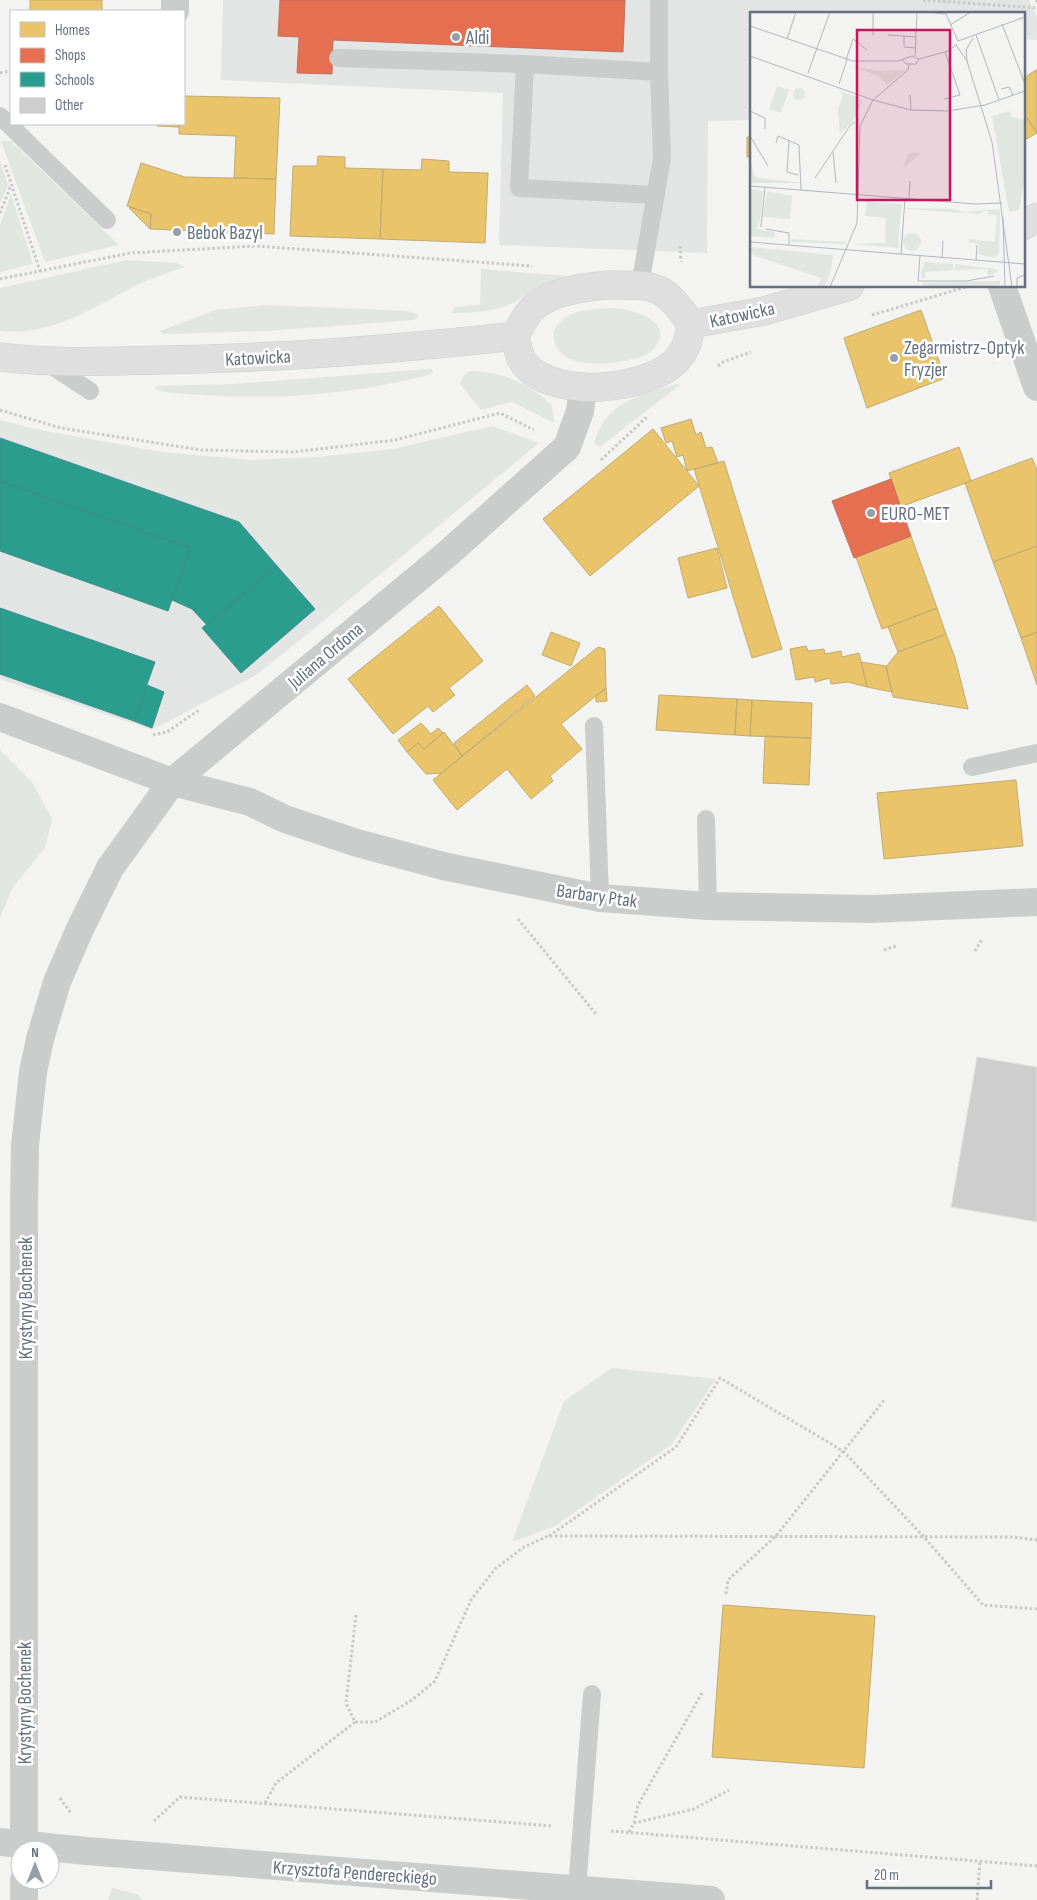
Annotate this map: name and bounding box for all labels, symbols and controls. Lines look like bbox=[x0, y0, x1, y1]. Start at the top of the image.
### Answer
legend bbox=[10, 10, 185, 125]
inset map bbox=[750, 12, 1024, 288]
text: Homes bbox=[55, 21, 90, 40]
place label: Aldi bbox=[465, 27, 489, 50]
marker: Aldi bbox=[450, 31, 462, 43]
text: Shops bbox=[55, 46, 86, 65]
text: Schools bbox=[55, 71, 94, 90]
text: Other bbox=[55, 96, 84, 115]
place label: Bebok Bazyl bbox=[187, 222, 263, 245]
marker: Bebok Bazyl bbox=[171, 226, 183, 238]
street label: Katowicka bbox=[708, 297, 777, 334]
place label: Zegarmistrz-Optyk Fryzjer bbox=[904, 337, 1025, 382]
street label: Katowicka bbox=[225, 345, 291, 372]
marker: Zegarmistrz-Optyk Fryzjer bbox=[888, 352, 900, 364]
place label: EURO-MET bbox=[881, 503, 950, 526]
marker: EURO-MET bbox=[865, 507, 877, 519]
street label: Juliana Ordona bbox=[283, 618, 368, 695]
street label: Barbary Ptak bbox=[555, 879, 639, 914]
street label: Krystyny Bochenek bbox=[15, 1236, 38, 1359]
street label: Krystyny Bochenek bbox=[14, 1641, 37, 1764]
north arrow bbox=[10, 1840, 60, 1890]
text: N bbox=[31, 1844, 39, 1861]
street label: Krzysztofa Pendereckiego bbox=[272, 1856, 438, 1891]
scale bar bbox=[867, 1858, 991, 1890]
text: 20 m bbox=[874, 1866, 899, 1885]

